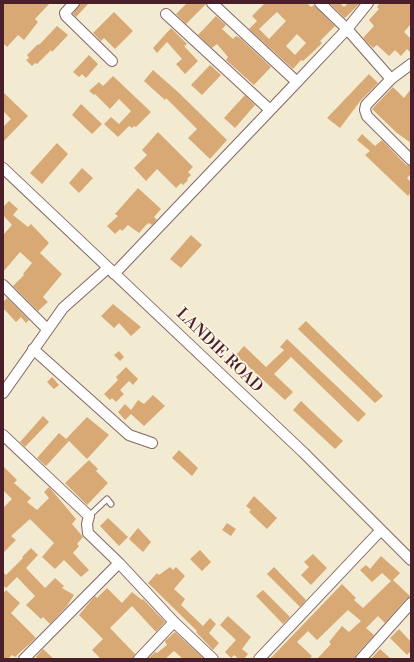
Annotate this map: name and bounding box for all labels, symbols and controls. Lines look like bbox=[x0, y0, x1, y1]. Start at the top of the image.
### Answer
street label: LANDIE ROAD bbox=[172, 305, 266, 397]

